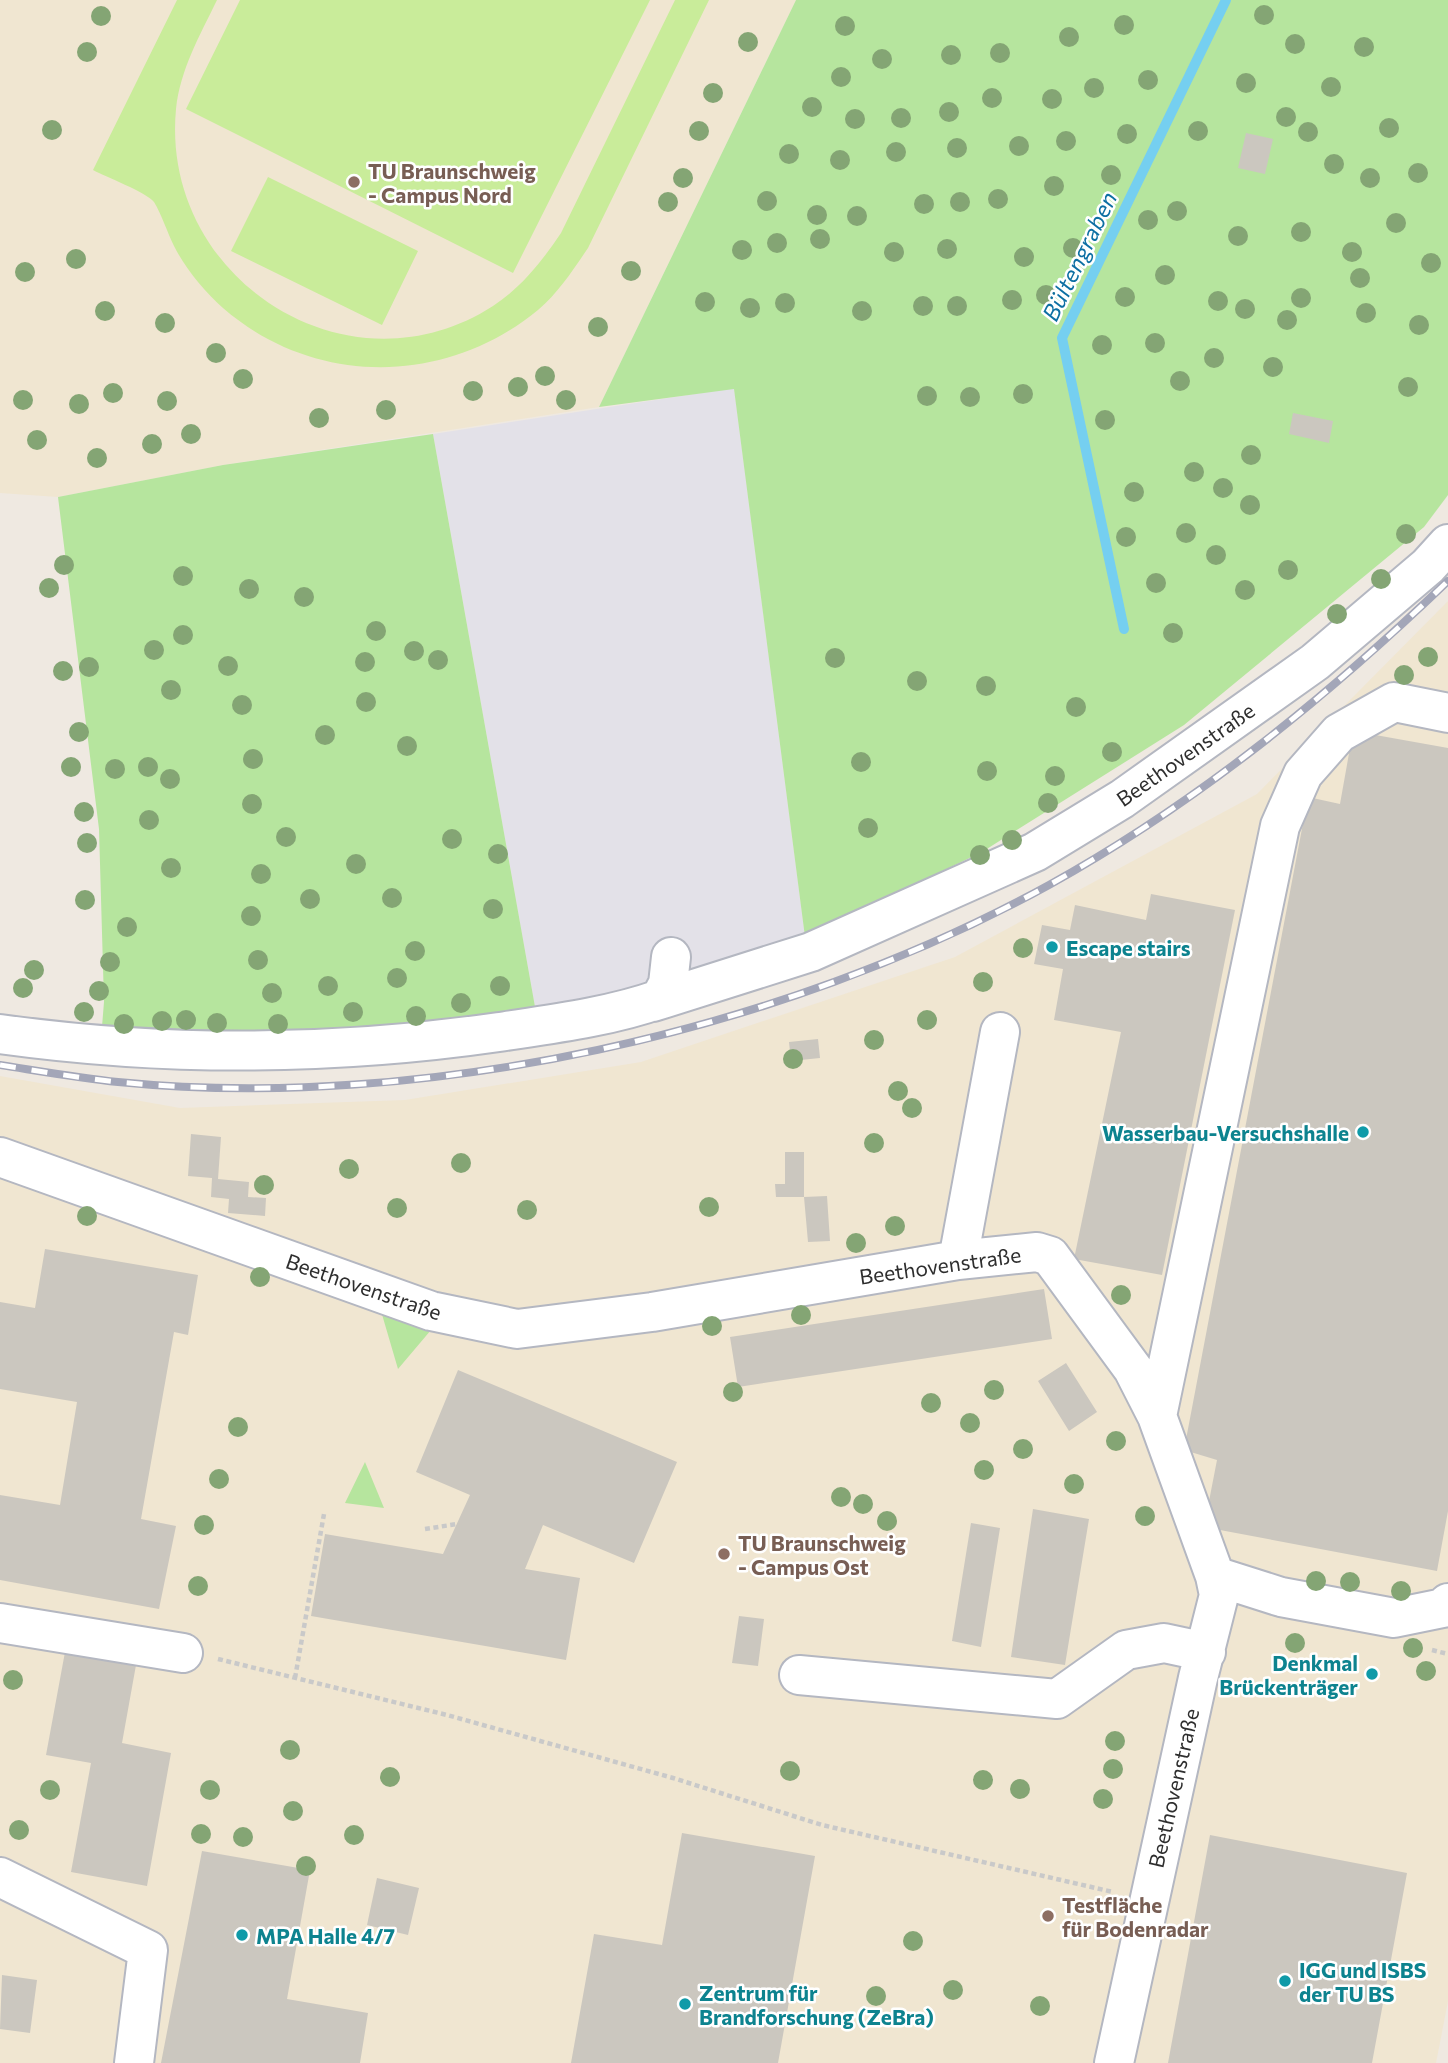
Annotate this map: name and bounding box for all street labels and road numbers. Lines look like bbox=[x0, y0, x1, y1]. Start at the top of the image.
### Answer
street label: Beethovenstraße bbox=[1111, 697, 1259, 811]
street label: Beethovenstraße bbox=[858, 1241, 1022, 1289]
street label: Beethovenstraße bbox=[283, 1248, 445, 1324]
street label: Beethovenstraße bbox=[1142, 1706, 1204, 1870]

